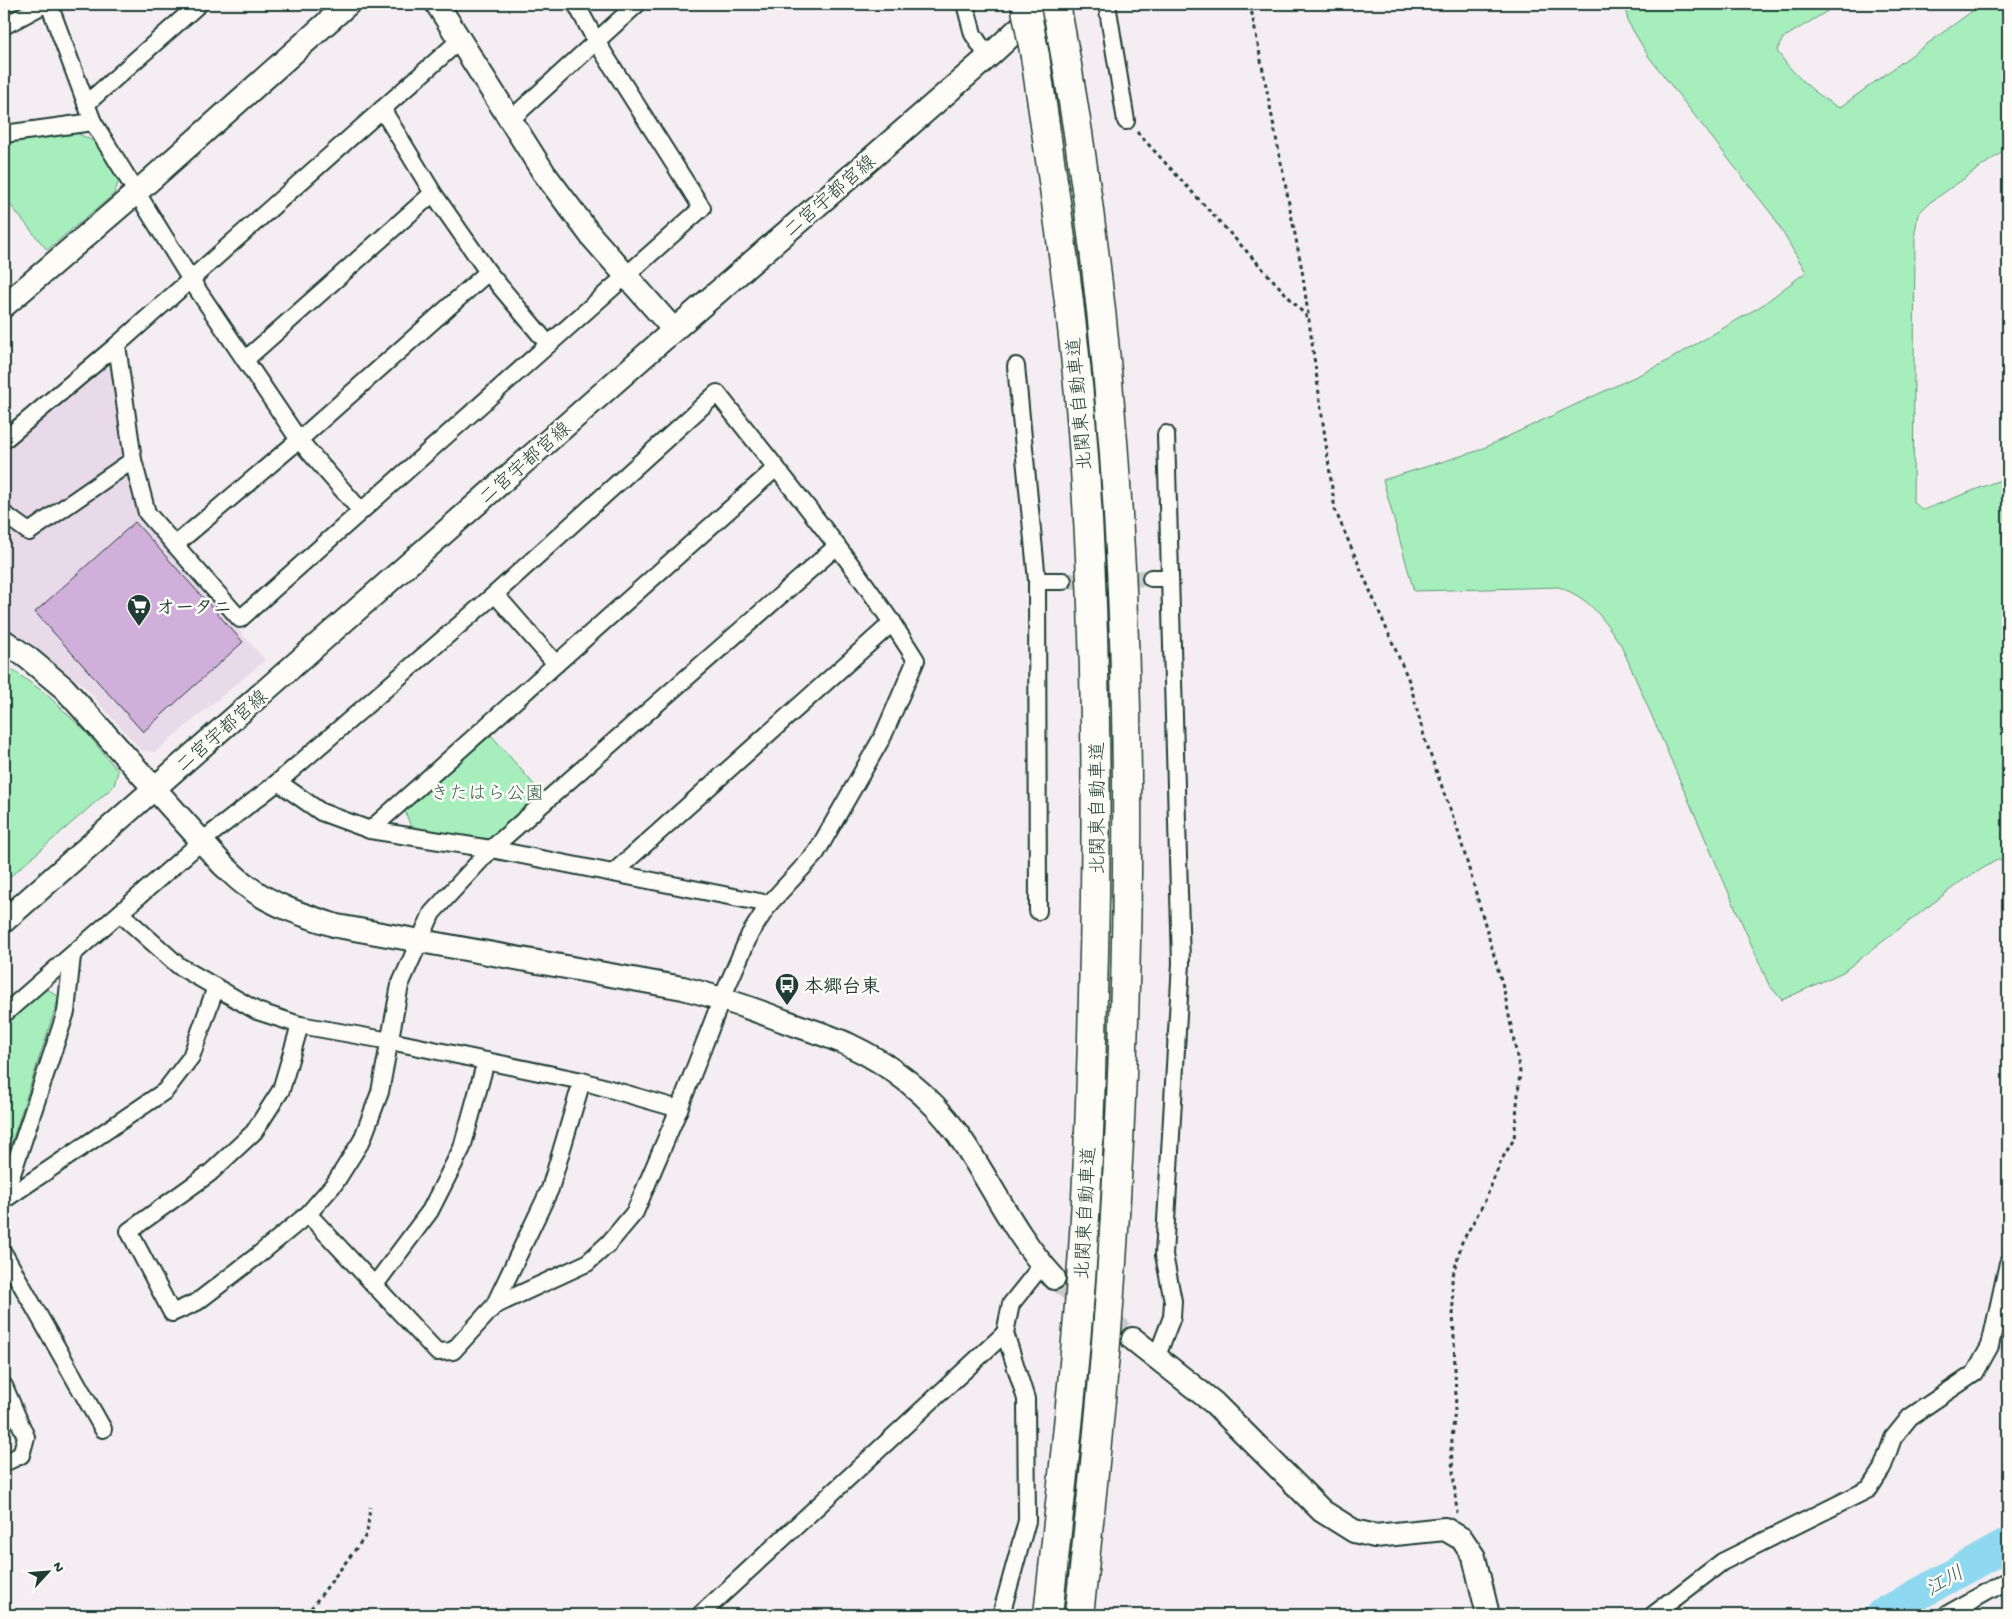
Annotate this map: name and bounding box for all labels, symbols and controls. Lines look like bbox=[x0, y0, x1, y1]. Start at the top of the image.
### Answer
street label: 二宮宇都宮線 bbox=[780, 151, 882, 244]
street label: 北関東自動車道 bbox=[1063, 336, 1099, 471]
street label: 二宮宇都宮線 bbox=[475, 418, 577, 511]
supermarket icon: オータニ bbox=[126, 593, 152, 627]
place label: オータニ bbox=[156, 598, 232, 621]
street label: 二宮宇都宮線 bbox=[172, 686, 274, 779]
street label: 北関東自動車道 bbox=[1087, 741, 1111, 875]
park label: きたはら公園 bbox=[430, 784, 544, 807]
bus stop icon: 本郷台東 bbox=[774, 972, 800, 1006]
place label: 本郷台東 bbox=[804, 976, 880, 1000]
street label: 北関東自動車道 bbox=[1072, 1146, 1102, 1280]
north arrow bbox=[22, 1546, 72, 1596]
text: N bbox=[48, 1560, 67, 1575]
water label: 江川 bbox=[1922, 1562, 1969, 1603]

